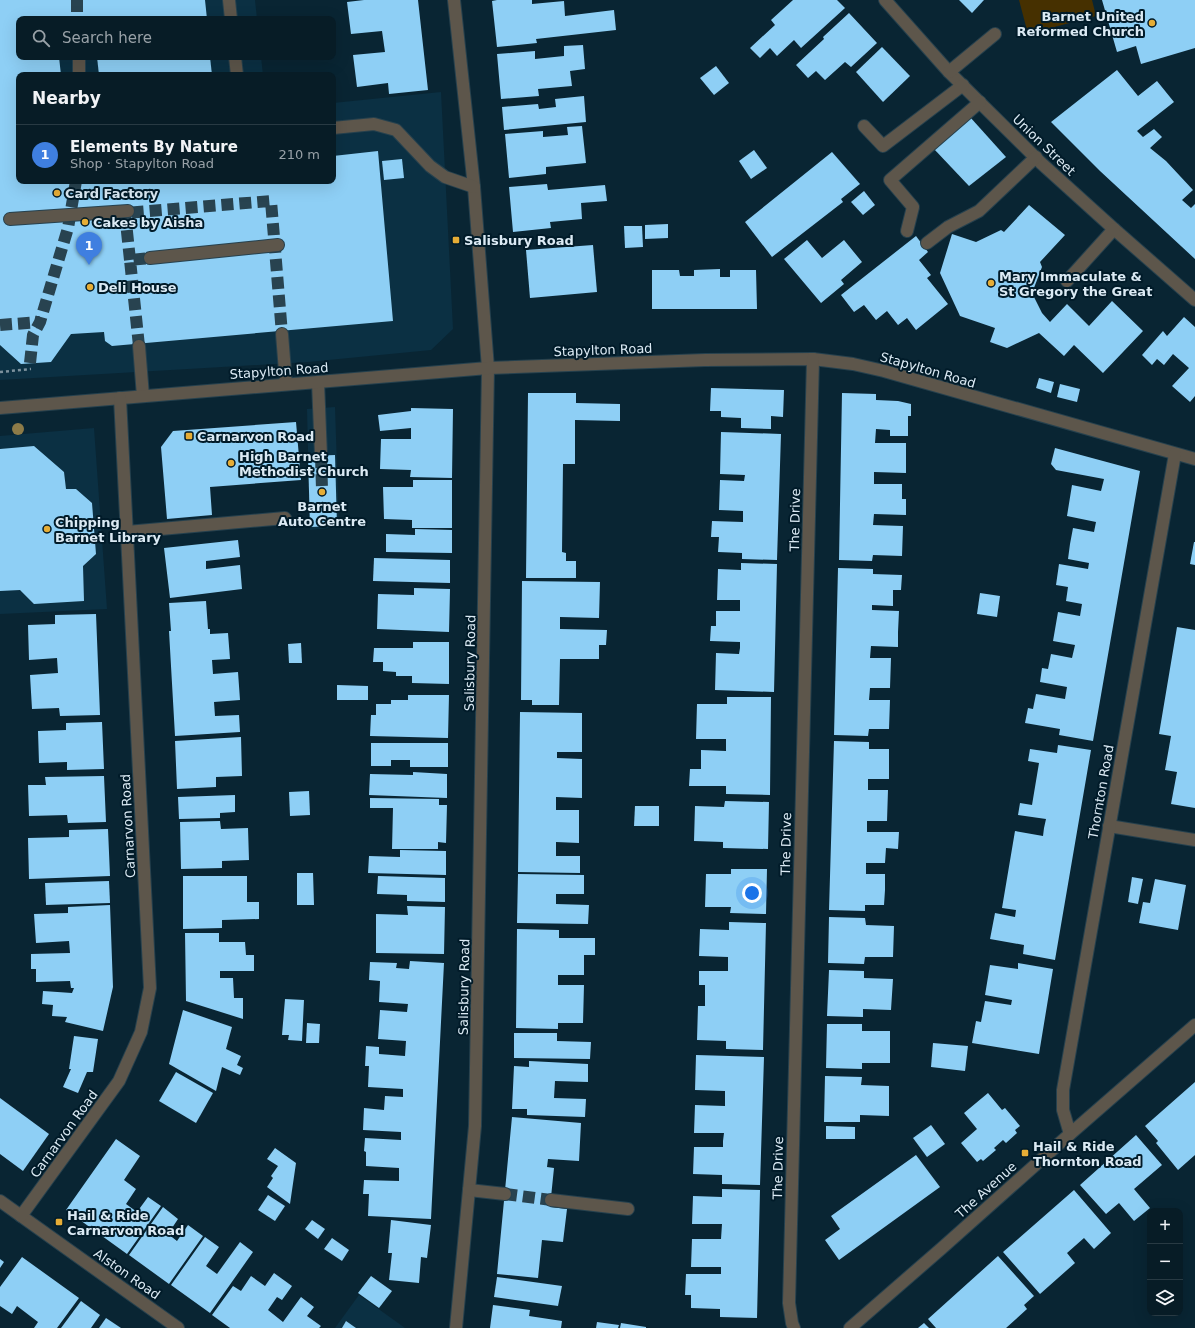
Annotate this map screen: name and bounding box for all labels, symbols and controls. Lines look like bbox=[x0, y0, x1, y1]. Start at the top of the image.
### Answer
place label: Barnet United Reformed Church bbox=[1017, 9, 1144, 39]
search box bbox=[16, 16, 336, 60]
marker: Barnet United Reformed Church bbox=[1147, 18, 1157, 28]
icon: search bbox=[30, 27, 52, 49]
text: Search here bbox=[62, 29, 152, 47]
text: Nearby bbox=[32, 88, 101, 108]
street label: Union Street bbox=[1010, 111, 1078, 179]
text: Elements By Nature bbox=[70, 138, 238, 156]
text: 1 bbox=[40, 147, 50, 162]
text: 210 m bbox=[278, 147, 320, 162]
text: Shop · Stapylton Road bbox=[70, 156, 214, 171]
place label: Card Factory bbox=[65, 186, 159, 201]
marker: Card Factory bbox=[52, 188, 62, 198]
place label: Cakes by Aisha bbox=[93, 215, 203, 230]
marker: Cakes by Aisha bbox=[80, 217, 90, 227]
pin: 1 bbox=[76, 232, 102, 265]
place label: Salisbury Road bbox=[464, 233, 574, 248]
marker: Salisbury Road bbox=[451, 235, 461, 245]
place label: Mary Immaculate & St Gregory the Great bbox=[999, 269, 1152, 299]
marker: Mary Immaculate & St Gregory the Great bbox=[986, 278, 996, 288]
place label: Deli House bbox=[98, 280, 177, 295]
marker: Deli House bbox=[85, 282, 95, 292]
street label: Stapylton Road bbox=[553, 341, 653, 359]
street label: Stapylton Road bbox=[878, 349, 978, 391]
street label: Stapylton Road bbox=[229, 360, 329, 382]
place label: Carnarvon Road bbox=[197, 429, 314, 444]
marker: Carnarvon Road bbox=[184, 431, 194, 441]
place label: High Barnet Methodist Church bbox=[239, 449, 369, 479]
marker: High Barnet Methodist Church bbox=[226, 458, 236, 468]
marker: Barnet Auto Centre bbox=[317, 487, 327, 497]
street label: The Drive bbox=[787, 488, 803, 553]
place label: Barnet Auto Centre bbox=[278, 499, 366, 529]
place label: Chipping Barnet Library bbox=[55, 515, 162, 545]
marker: Chipping Barnet Library bbox=[42, 524, 52, 534]
street label: Salisbury Road bbox=[462, 615, 478, 711]
street label: Thornton Road bbox=[1085, 744, 1117, 841]
street label: Carnarvon Road bbox=[118, 773, 138, 879]
street label: The Drive bbox=[778, 812, 794, 877]
your location bbox=[742, 883, 762, 903]
street label: Salisbury Road bbox=[456, 939, 472, 1035]
street label: Carnarvon Road bbox=[27, 1087, 101, 1181]
street label: The Drive bbox=[770, 1136, 786, 1201]
place label: Hail & Ride Thornton Road bbox=[1033, 1139, 1142, 1169]
marker: Hail & Ride Thornton Road bbox=[1020, 1148, 1030, 1158]
street label: The Avenue bbox=[952, 1159, 1019, 1222]
place label: Hail & Ride Carnarvon Road bbox=[67, 1208, 184, 1238]
map controls bbox=[1147, 1208, 1183, 1316]
button: + bbox=[1147, 1208, 1183, 1244]
marker: Hail & Ride Carnarvon Road bbox=[54, 1217, 64, 1227]
button: − bbox=[1147, 1244, 1183, 1280]
street label: Alston Road bbox=[91, 1246, 163, 1302]
button: layers bbox=[1147, 1280, 1183, 1316]

